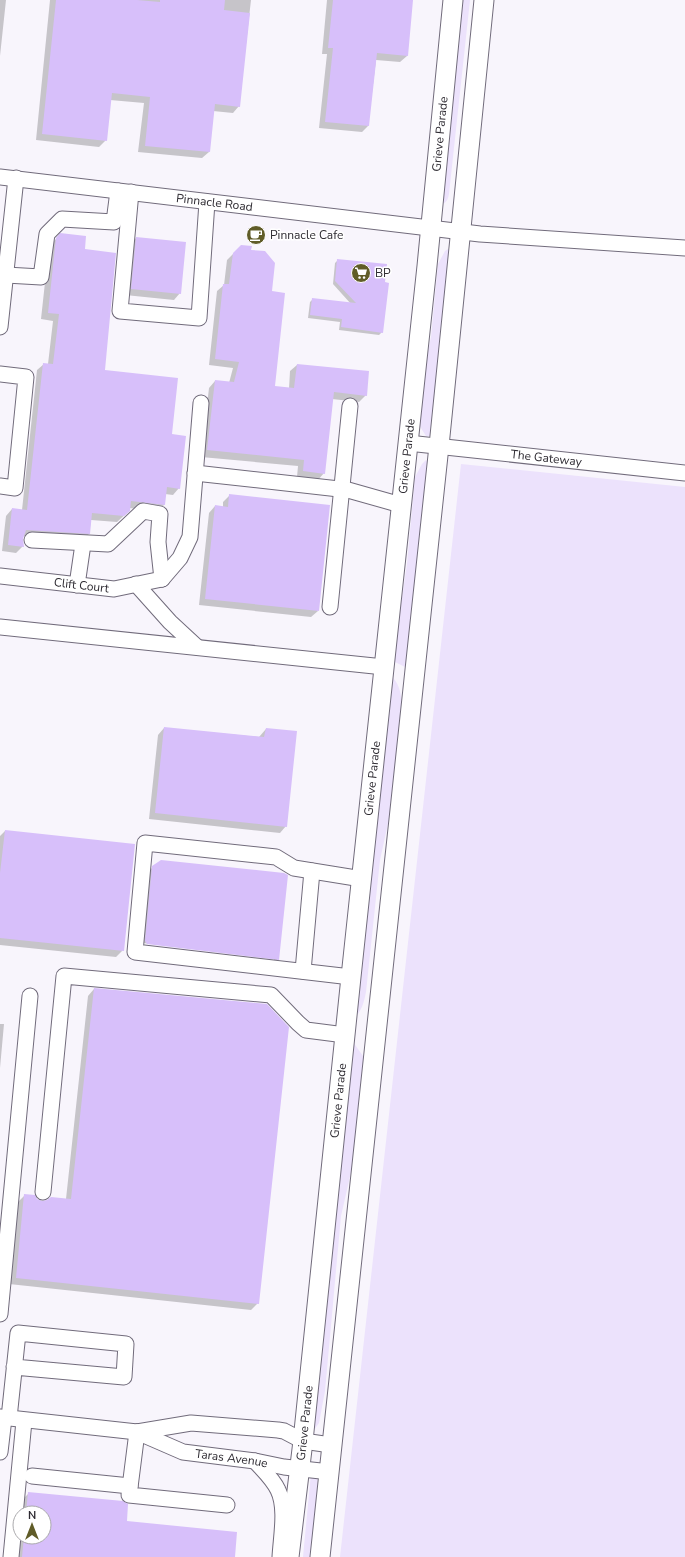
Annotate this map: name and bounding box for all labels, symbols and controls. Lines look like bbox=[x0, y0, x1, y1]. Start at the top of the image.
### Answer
street label: Grieve Parade bbox=[428, 96, 452, 172]
street label: Pinnacle Road bbox=[175, 190, 254, 215]
cafe icon: Pinnacle Cafe bbox=[245, 224, 267, 246]
place label: Pinnacle Cafe bbox=[270, 227, 343, 243]
supermarket icon: BP bbox=[350, 262, 372, 284]
place label: BP bbox=[375, 265, 391, 281]
street label: Grieve Parade bbox=[395, 418, 419, 495]
street label: The Gateway bbox=[510, 446, 583, 470]
street label: Clift Court bbox=[53, 574, 111, 596]
street label: Grieve Parade bbox=[360, 740, 384, 817]
street label: Grieve Parade bbox=[326, 1062, 350, 1139]
street label: Grieve Parade bbox=[293, 1385, 317, 1461]
street label: Taras Avenue bbox=[194, 1446, 269, 1471]
north arrow bbox=[12, 1505, 52, 1545]
text: N bbox=[28, 1508, 36, 1523]

